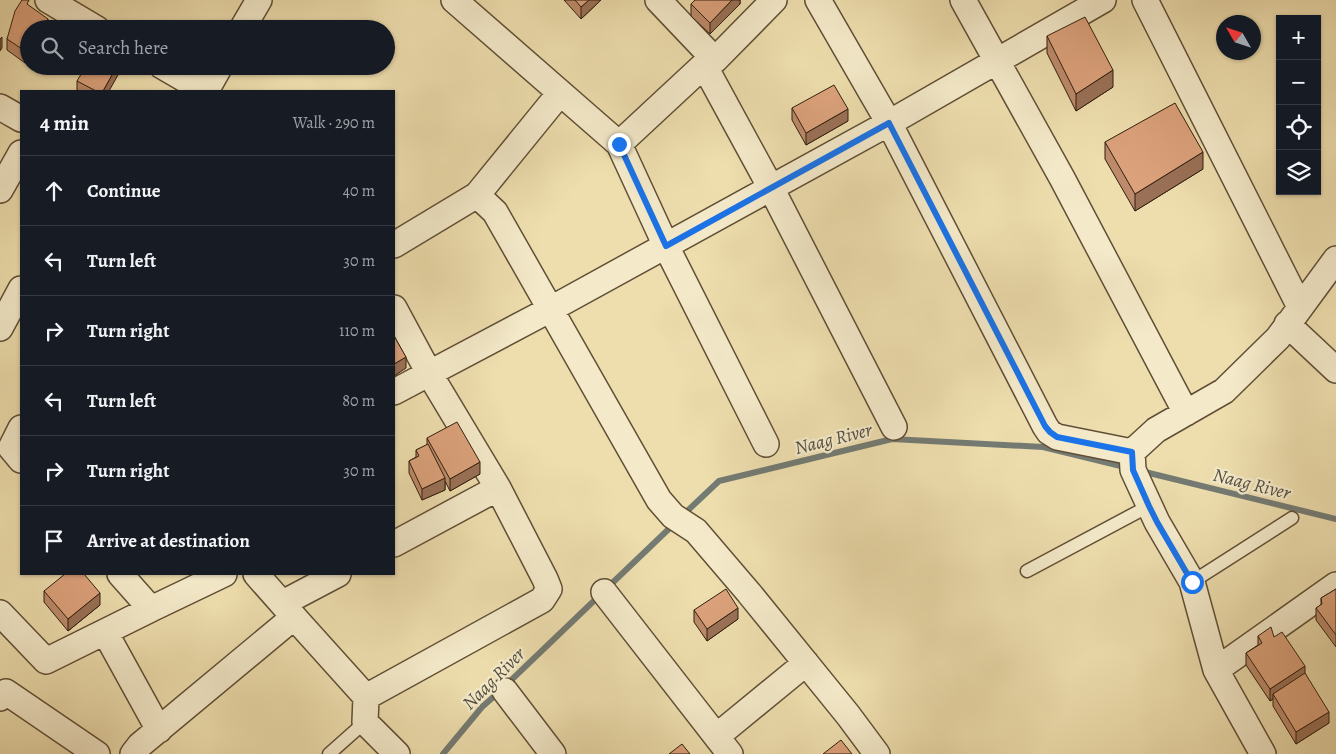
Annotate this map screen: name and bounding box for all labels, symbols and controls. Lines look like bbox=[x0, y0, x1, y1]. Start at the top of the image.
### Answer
north arrow bbox=[1216, 15, 1261, 60]
map controls bbox=[1276, 15, 1321, 195]
button: + bbox=[1276, 15, 1321, 60]
search box bbox=[20, 20, 395, 75]
icon: search bbox=[38, 34, 66, 62]
text: Search here bbox=[78, 35, 168, 61]
button: − bbox=[1276, 60, 1321, 105]
button: locate bbox=[1276, 105, 1321, 150]
text: 4 min bbox=[40, 109, 89, 137]
text: Walk · 290 m bbox=[293, 112, 375, 134]
route end bbox=[608, 133, 631, 156]
button: layers bbox=[1276, 150, 1321, 195]
icon: ahead bbox=[40, 177, 68, 205]
text: Continue bbox=[87, 178, 161, 204]
text: 40 m bbox=[343, 180, 375, 202]
icon: left bbox=[40, 247, 68, 275]
text: Turn left bbox=[87, 248, 156, 274]
text: 30 m bbox=[343, 250, 375, 272]
icon: right bbox=[40, 317, 68, 345]
text: Turn right bbox=[87, 318, 169, 344]
text: 110 m bbox=[339, 320, 375, 342]
icon: left bbox=[40, 387, 68, 415]
text: Turn left bbox=[87, 388, 156, 414]
text: 80 m bbox=[342, 390, 375, 412]
water label: Naag River bbox=[792, 416, 876, 461]
icon: right bbox=[40, 457, 68, 485]
text: Turn right bbox=[87, 458, 169, 484]
text: 30 m bbox=[343, 460, 375, 482]
water label: Naag River bbox=[1210, 462, 1295, 506]
icon: arrive bbox=[40, 527, 68, 555]
text: Arrive at destination bbox=[87, 528, 250, 554]
route start bbox=[1181, 571, 1204, 594]
water label: Naag River bbox=[457, 641, 532, 716]

